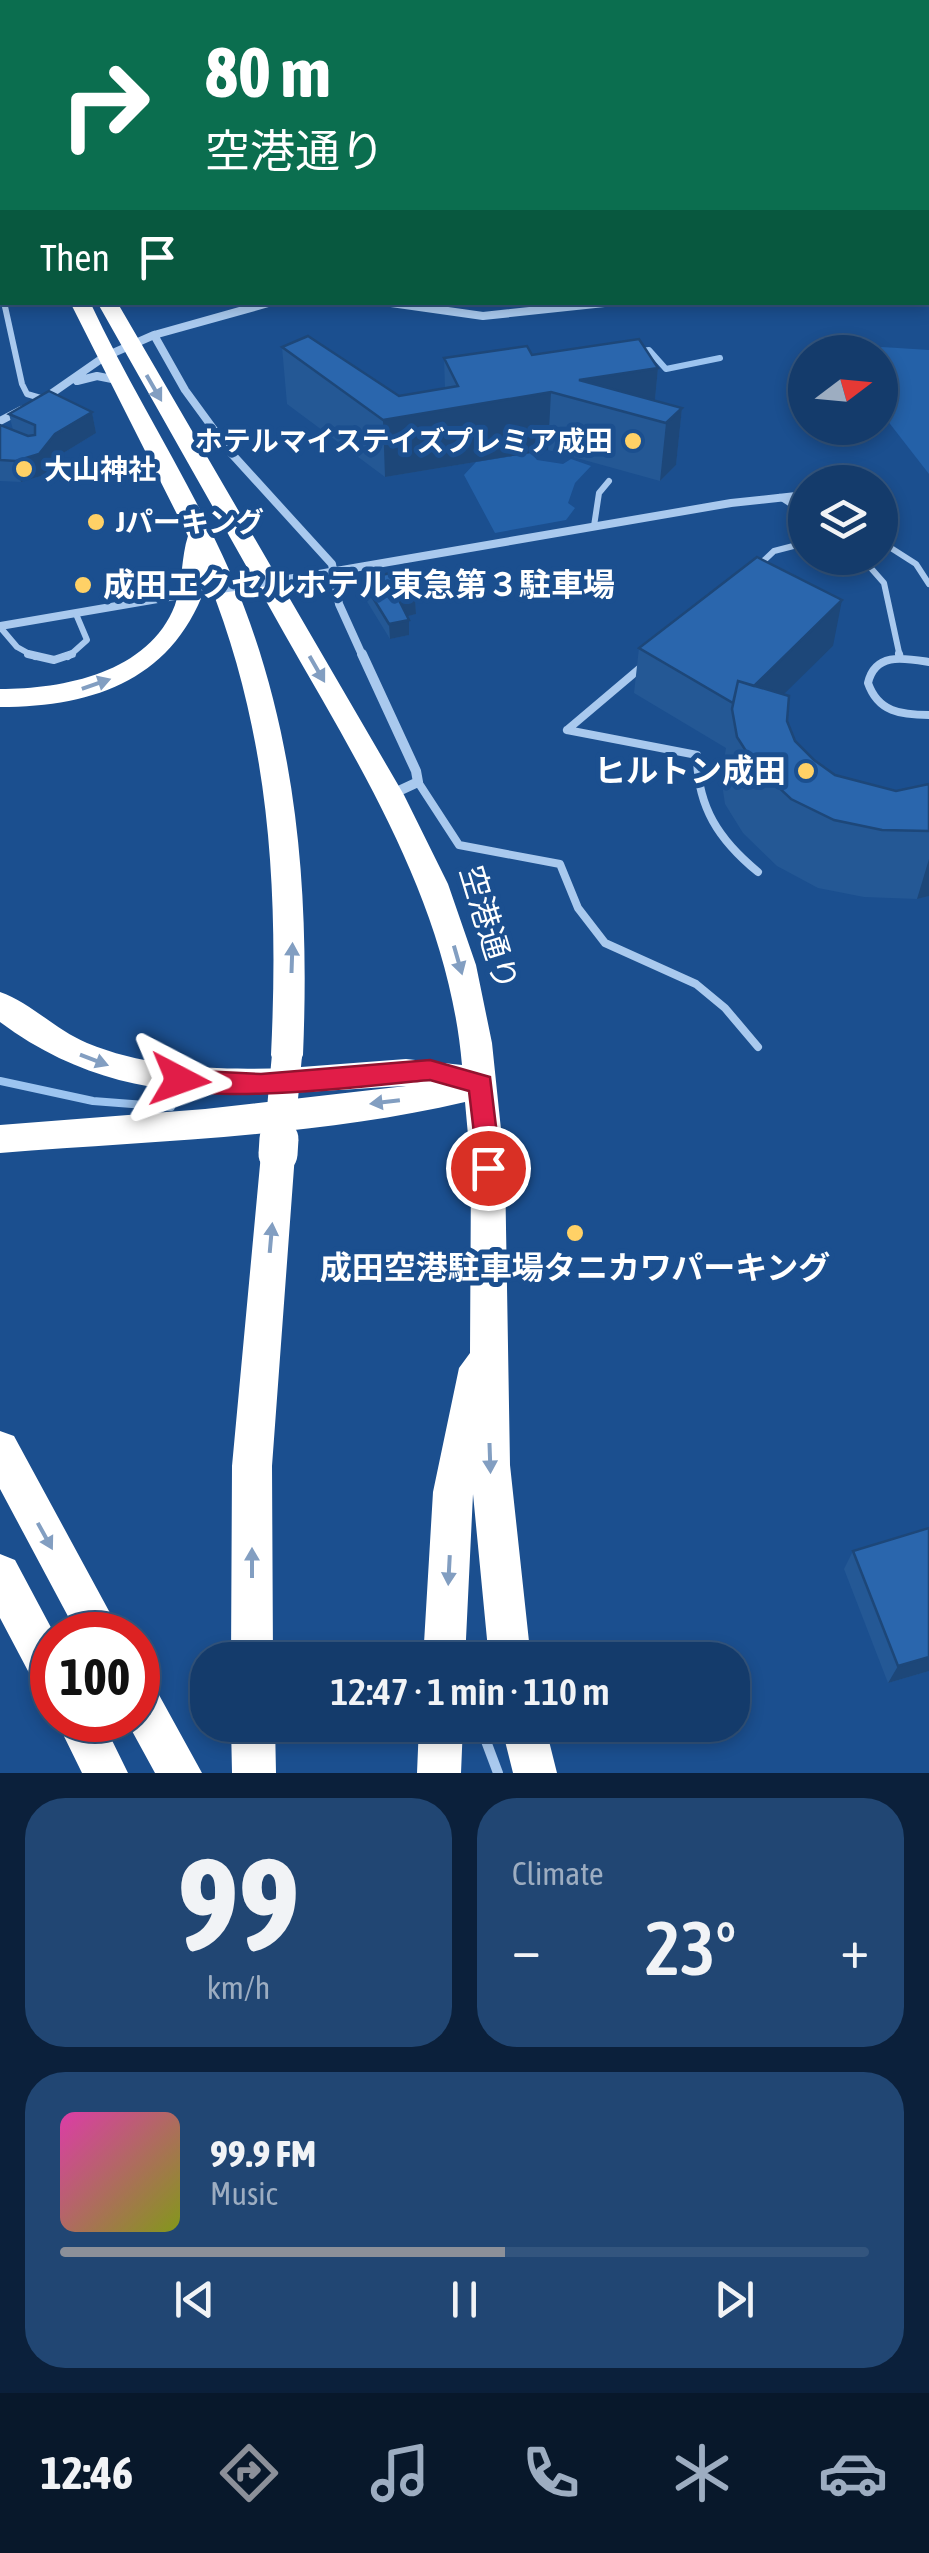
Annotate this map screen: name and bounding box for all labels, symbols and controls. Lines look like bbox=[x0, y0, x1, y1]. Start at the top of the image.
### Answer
text: 80 m bbox=[205, 32, 331, 112]
icon: right bbox=[40, 40, 170, 170]
text: 空港通り bbox=[205, 125, 385, 177]
icon: arrive bbox=[130, 230, 185, 285]
text: Then bbox=[40, 236, 110, 279]
north arrow bbox=[788, 335, 898, 445]
map controls bbox=[788, 335, 898, 575]
one-way arrow bbox=[145, 374, 163, 402]
place label: ホテルマイステイズプレミア成田 bbox=[195, 425, 613, 457]
marker: ホテルマイステイズプレミア成田 bbox=[622, 430, 644, 452]
place label: 大山神社 bbox=[44, 453, 156, 485]
marker: 大山神社 bbox=[13, 458, 35, 480]
button: layers bbox=[788, 465, 898, 575]
place label: Jパーキング bbox=[115, 506, 264, 538]
marker: Jパーキング bbox=[85, 511, 107, 533]
place label: 成田エクセルホテル東急第３駐車場 bbox=[103, 566, 615, 603]
marker: 成田エクセルホテル東急第３駐車場 bbox=[72, 574, 94, 596]
one-way arrow bbox=[308, 655, 325, 683]
one-way arrow bbox=[81, 676, 111, 691]
place label: ヒルトン成田 bbox=[594, 752, 786, 789]
marker: ヒルトン成田 bbox=[795, 760, 817, 782]
street label: 空港通り bbox=[453, 861, 526, 994]
one-way arrow bbox=[284, 941, 300, 973]
one-way arrow bbox=[451, 945, 467, 976]
position arrow bbox=[128, 1028, 232, 1132]
one-way arrow bbox=[80, 1052, 110, 1068]
one-way arrow bbox=[369, 1094, 401, 1110]
pin bbox=[446, 1126, 531, 1211]
icon: arrive bbox=[461, 1141, 516, 1196]
one-way arrow bbox=[264, 1222, 280, 1254]
marker: 成田空港駐車場タニカワパーキング bbox=[564, 1222, 586, 1244]
place label: 成田空港駐車場タニカワパーキング bbox=[320, 1249, 830, 1286]
one-way arrow bbox=[482, 1442, 498, 1474]
one-way arrow bbox=[37, 1522, 54, 1551]
one-way arrow bbox=[244, 1546, 260, 1578]
one-way arrow bbox=[441, 1554, 457, 1586]
speed limit sign: 100 bbox=[30, 1612, 160, 1742]
text: 12:47 · 1 min · 110 m bbox=[330, 1670, 610, 1713]
text: 99 bbox=[177, 1829, 300, 1978]
text: Climate bbox=[512, 1855, 604, 1892]
text: 23° bbox=[645, 1905, 736, 1991]
text: − bbox=[512, 1917, 541, 1980]
text: + bbox=[840, 1917, 869, 1980]
text: km/h bbox=[207, 1969, 270, 2006]
text: 99.9 FM bbox=[210, 2132, 316, 2175]
text: Music bbox=[210, 2175, 277, 2212]
icon: previous bbox=[167, 2272, 222, 2327]
icon: pause bbox=[437, 2272, 492, 2327]
icon: next bbox=[707, 2272, 762, 2327]
icon: directions bbox=[214, 2438, 284, 2508]
icon: music bbox=[365, 2438, 435, 2508]
icon: phone bbox=[516, 2438, 586, 2508]
icon: climate bbox=[667, 2438, 737, 2508]
icon: car bbox=[818, 2438, 888, 2508]
text: 12:46 bbox=[41, 2447, 133, 2499]

